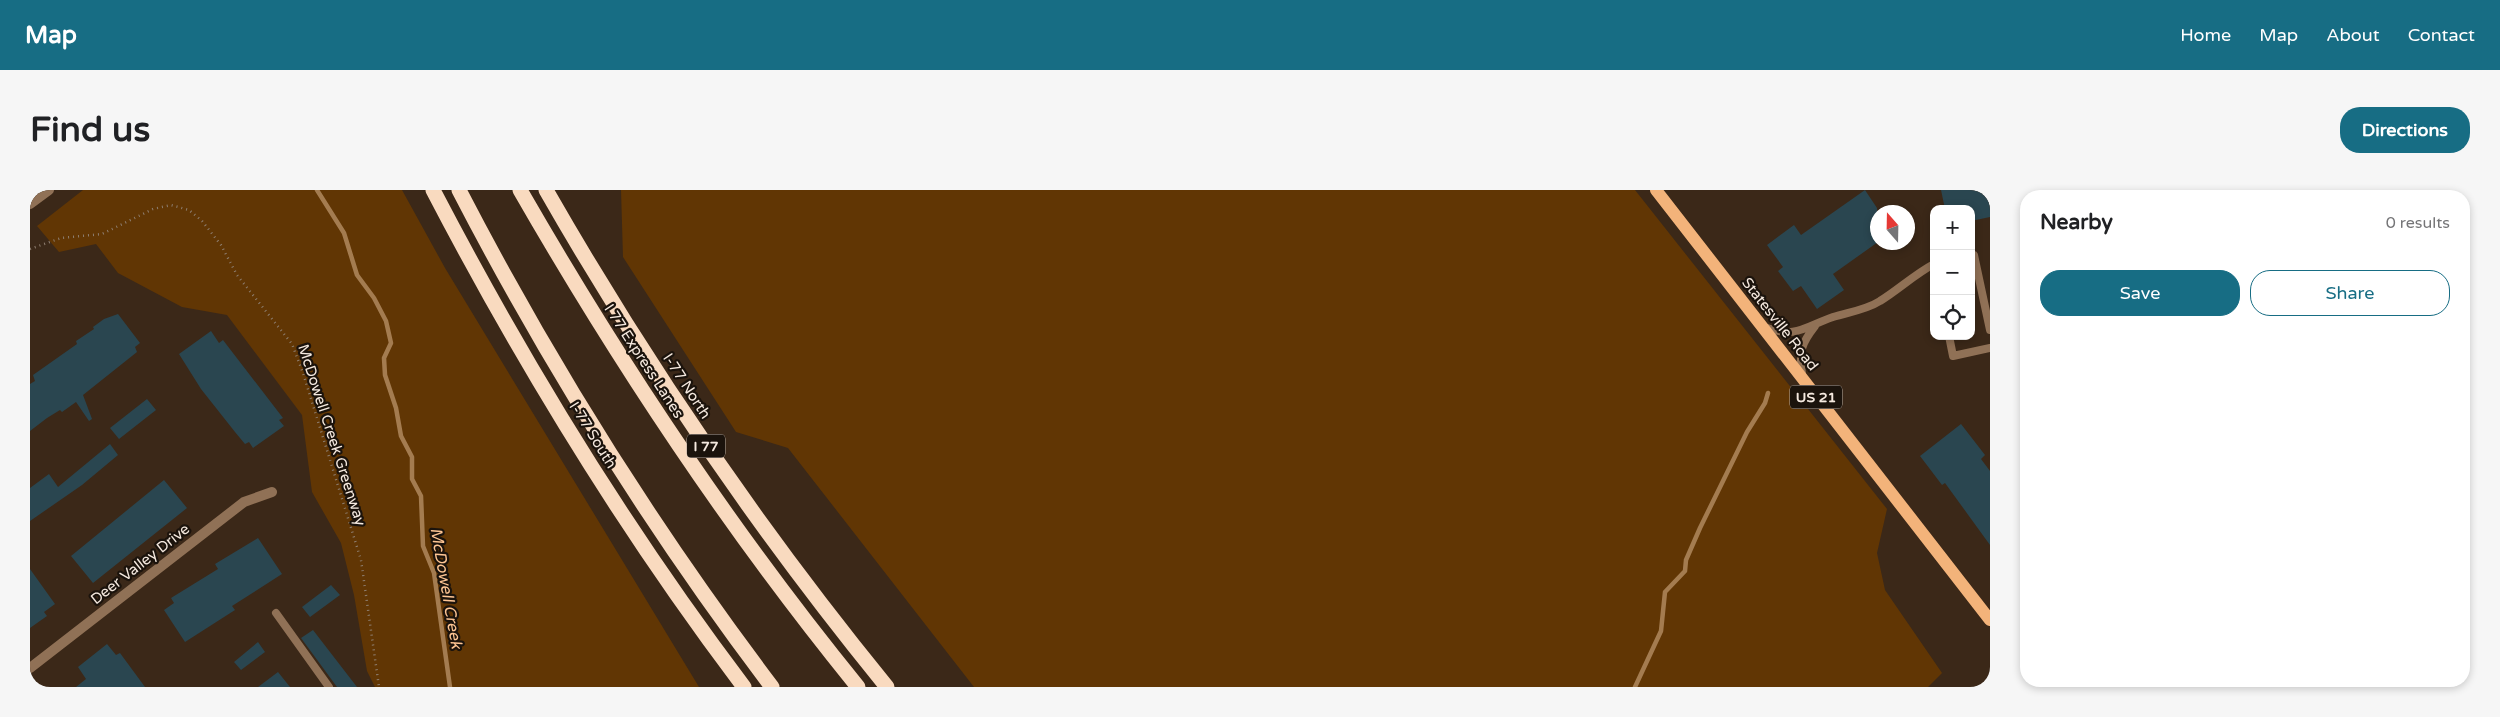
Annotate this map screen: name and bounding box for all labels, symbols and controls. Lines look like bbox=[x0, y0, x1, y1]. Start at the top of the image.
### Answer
text: Map bbox=[25, 21, 77, 50]
text: Home bbox=[2180, 24, 2231, 46]
text: Map bbox=[2259, 24, 2298, 46]
text: About bbox=[2326, 24, 2380, 46]
text: Contact bbox=[2408, 24, 2475, 46]
button: Directions bbox=[2340, 107, 2470, 153]
text: Find us bbox=[30, 109, 150, 151]
north arrow bbox=[1870, 205, 1915, 250]
map controls bbox=[1930, 205, 1975, 340]
button: + bbox=[1930, 205, 1975, 250]
text: Nearby bbox=[2040, 210, 2113, 235]
text: 0 results bbox=[2386, 213, 2450, 233]
button: − bbox=[1930, 250, 1975, 295]
button: Save bbox=[2040, 270, 2240, 316]
button: Share bbox=[2250, 270, 2450, 316]
street label: Statesville Road bbox=[1738, 274, 1822, 374]
button: locate bbox=[1930, 295, 1975, 340]
street label: I 77 Express Lanes bbox=[600, 301, 688, 421]
street label: McDowell Creek Greenway bbox=[294, 342, 370, 528]
street label: I-77 North bbox=[659, 350, 715, 422]
road number: US 21 bbox=[1790, 386, 1842, 408]
street label: I-77 South bbox=[565, 398, 621, 472]
road number: I 77 bbox=[687, 435, 725, 458]
street label: Deer Valley Drive bbox=[87, 520, 193, 608]
water label: McDowell Creek bbox=[426, 526, 467, 651]

